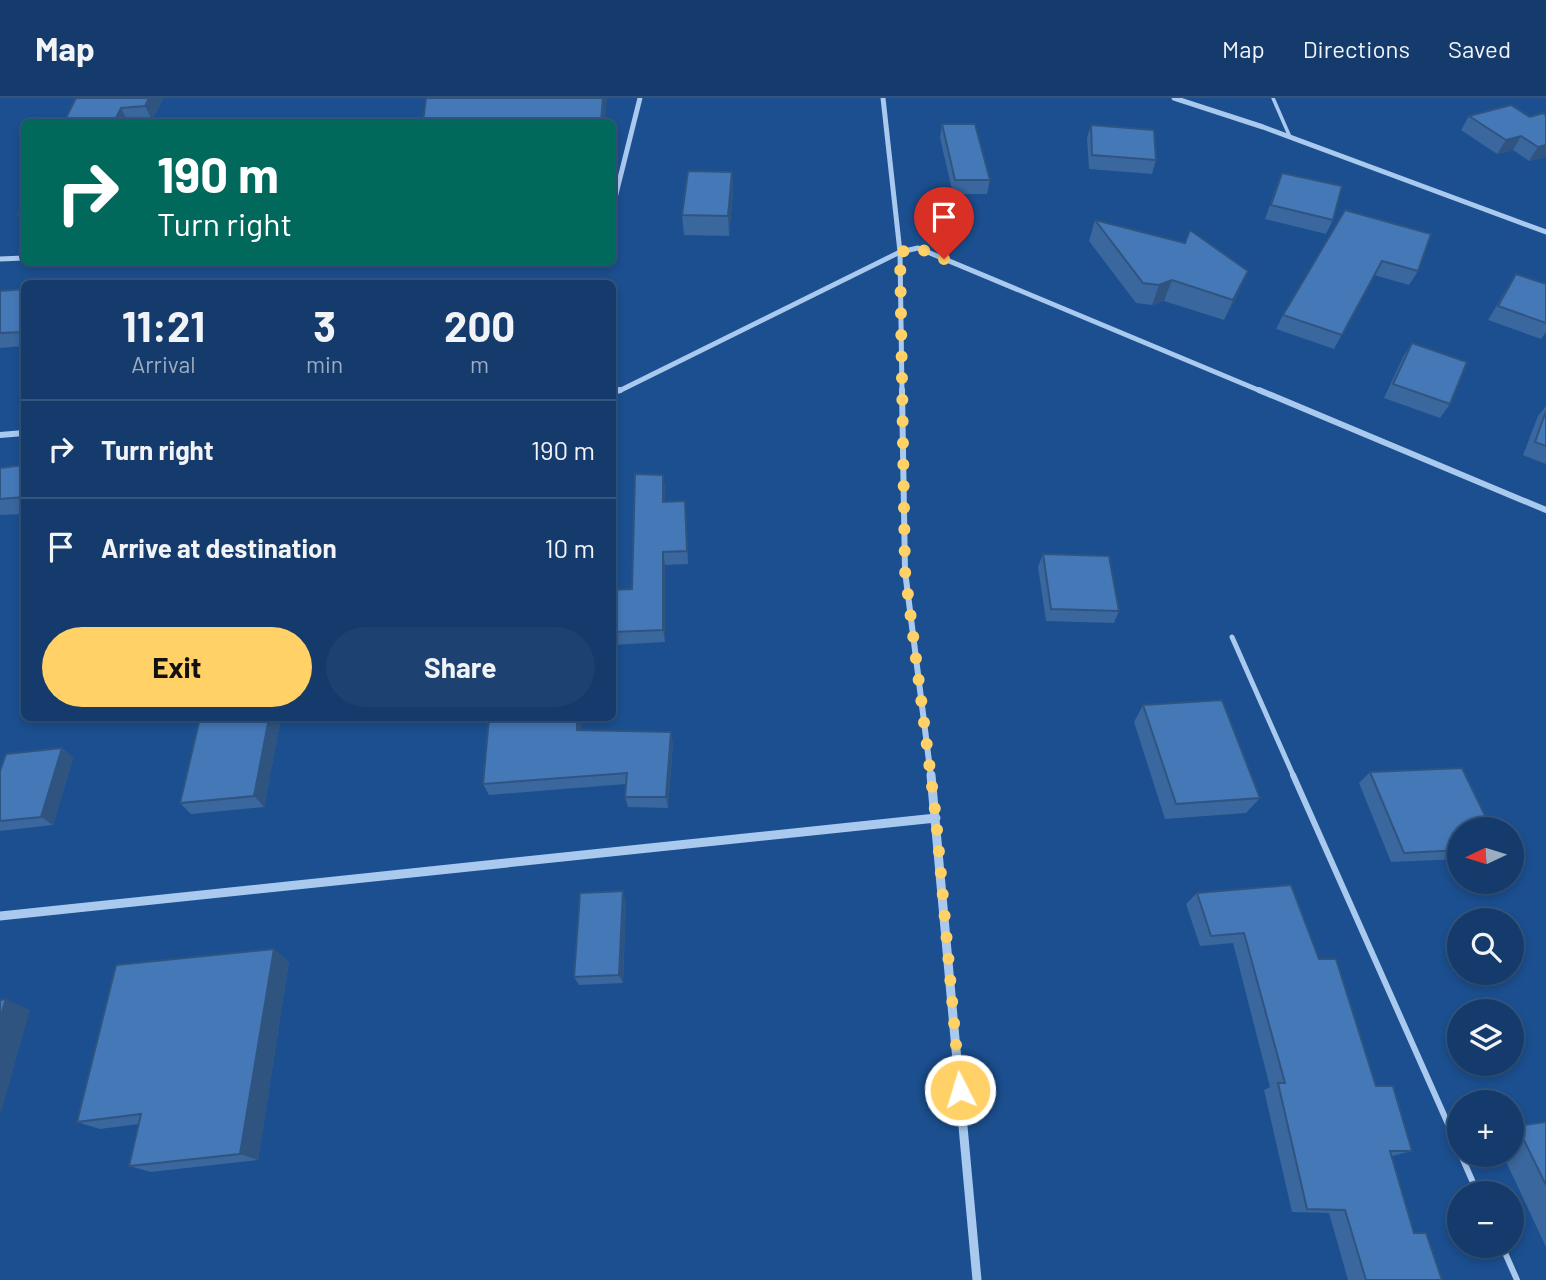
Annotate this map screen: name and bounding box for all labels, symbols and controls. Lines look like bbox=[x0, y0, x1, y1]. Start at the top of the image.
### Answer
text: Map bbox=[35, 28, 95, 68]
text: Map bbox=[1222, 34, 1265, 63]
text: Directions bbox=[1303, 34, 1410, 63]
text: Saved bbox=[1448, 34, 1511, 63]
text: 190 m bbox=[157, 144, 279, 203]
icon: right bbox=[42, 147, 133, 238]
pin bbox=[914, 187, 974, 259]
icon: arrive bbox=[925, 198, 963, 236]
text: Turn right bbox=[157, 204, 292, 242]
text: 11:21 bbox=[122, 300, 205, 350]
text: 3 bbox=[313, 300, 336, 350]
text: 200 bbox=[444, 300, 515, 350]
text: Arrival bbox=[131, 350, 196, 378]
text: min bbox=[306, 350, 343, 378]
text: m bbox=[470, 350, 489, 378]
icon: right bbox=[42, 430, 80, 468]
text: Turn right bbox=[101, 434, 214, 465]
text: 190 m bbox=[531, 434, 595, 465]
icon: arrive bbox=[42, 528, 80, 566]
text: Arrive at destination bbox=[101, 532, 337, 563]
text: 10 m bbox=[545, 532, 595, 563]
button: Exit bbox=[42, 627, 312, 707]
button: Share bbox=[326, 627, 595, 707]
north arrow bbox=[1447, 817, 1524, 894]
map controls bbox=[1447, 817, 1524, 1258]
button: search bbox=[1447, 908, 1524, 985]
button: layers bbox=[1447, 999, 1524, 1076]
position arrow bbox=[923, 1053, 997, 1127]
button: + bbox=[1447, 1090, 1524, 1167]
button: − bbox=[1447, 1181, 1524, 1258]

